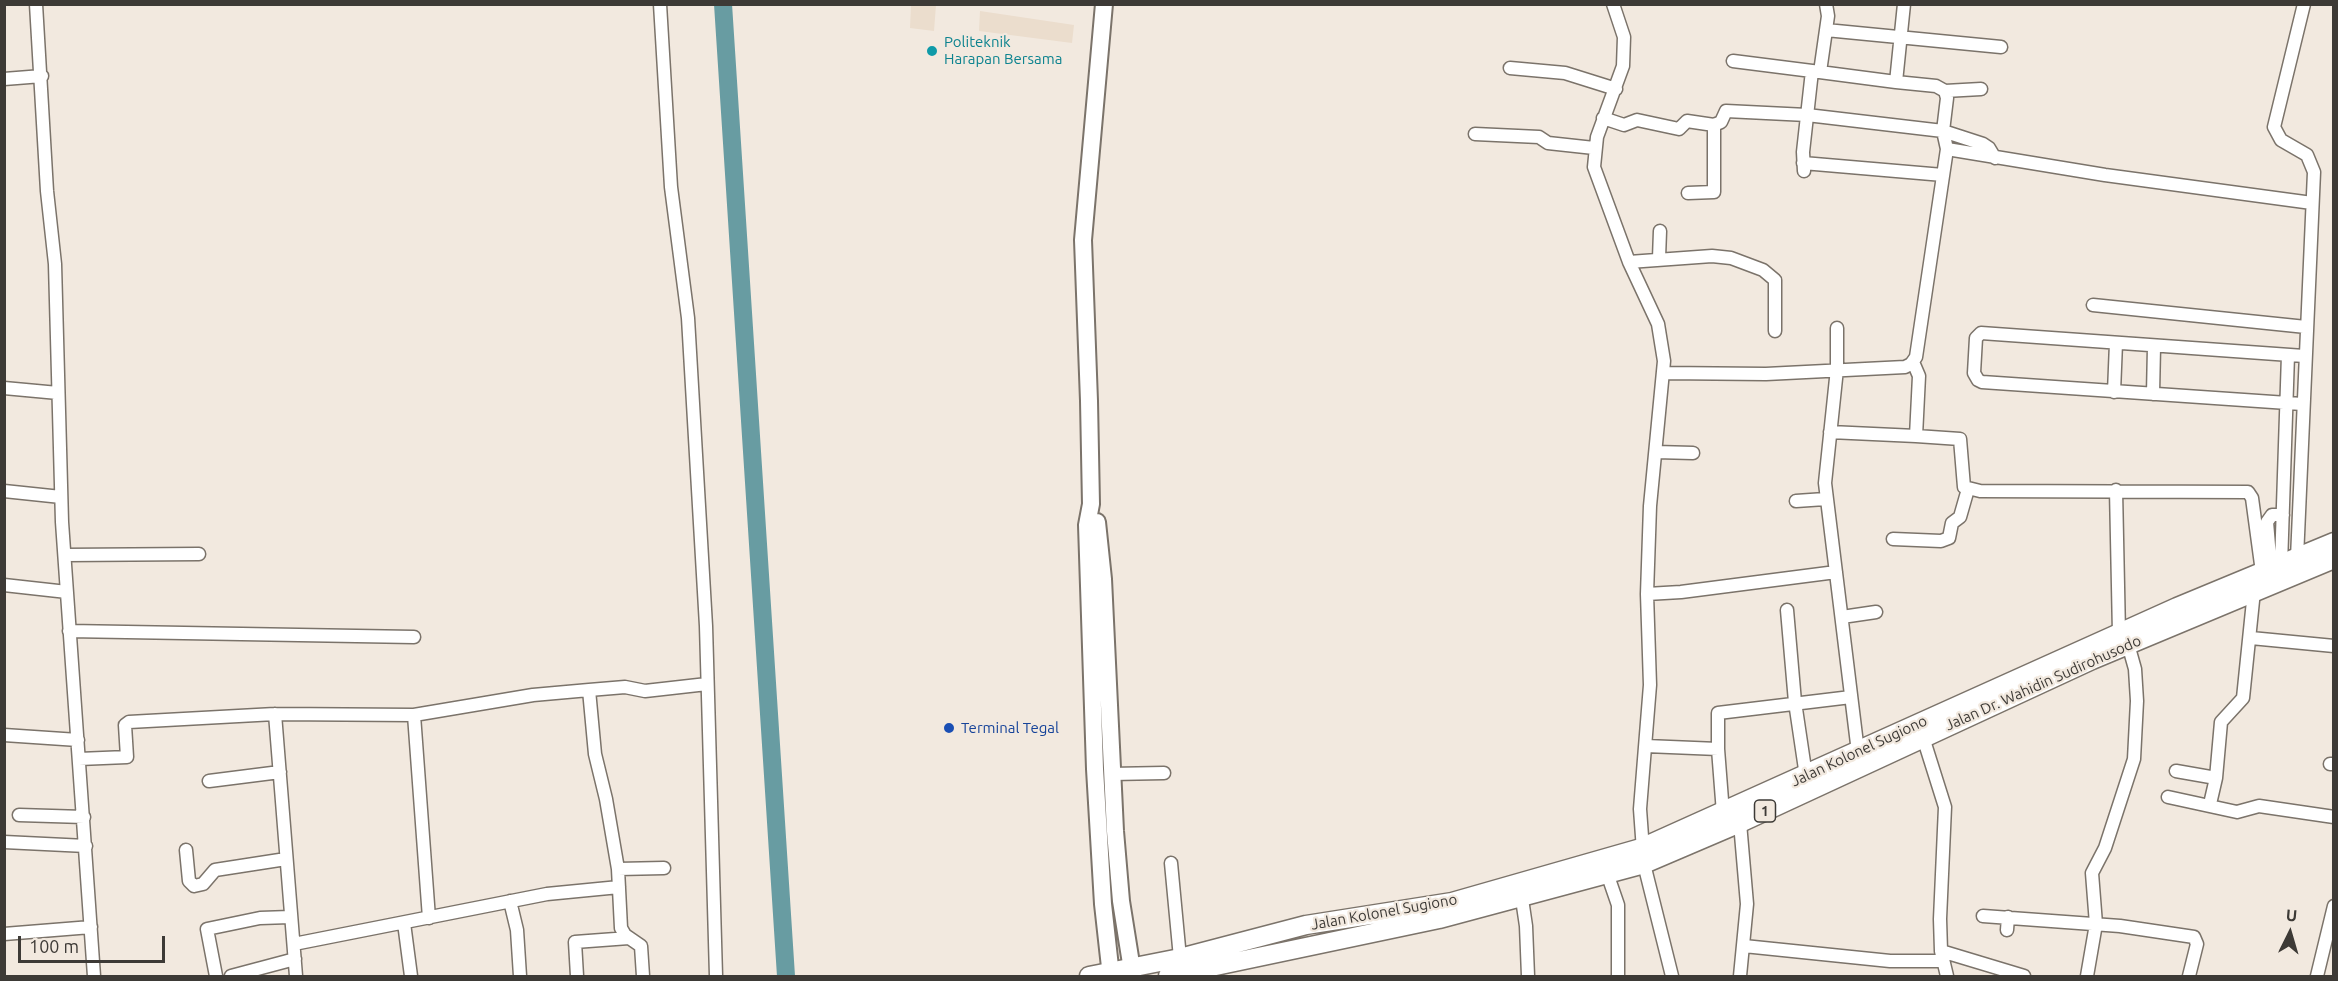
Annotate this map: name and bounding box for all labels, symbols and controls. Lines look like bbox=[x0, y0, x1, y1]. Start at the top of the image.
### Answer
place label: Politeknik Harapan Bersama bbox=[944, 33, 1062, 68]
marker: Politeknik Harapan Bersama bbox=[925, 44, 939, 58]
street label: Jalan Dr. Wahidin Sudirohusodo bbox=[1942, 632, 2144, 734]
street label: Jalan Kolonel Sugiono bbox=[1788, 712, 1930, 790]
place label: Terminal Tegal bbox=[961, 719, 1059, 737]
marker: Terminal Tegal bbox=[942, 721, 956, 735]
road number: 1 bbox=[1754, 800, 1776, 822]
street label: Jalan Kolonel Sugiono bbox=[1309, 890, 1459, 934]
north arrow bbox=[2260, 903, 2320, 963]
text: U bbox=[2285, 906, 2298, 925]
scale bar bbox=[21, 924, 168, 962]
text: 100 m bbox=[29, 936, 79, 956]

